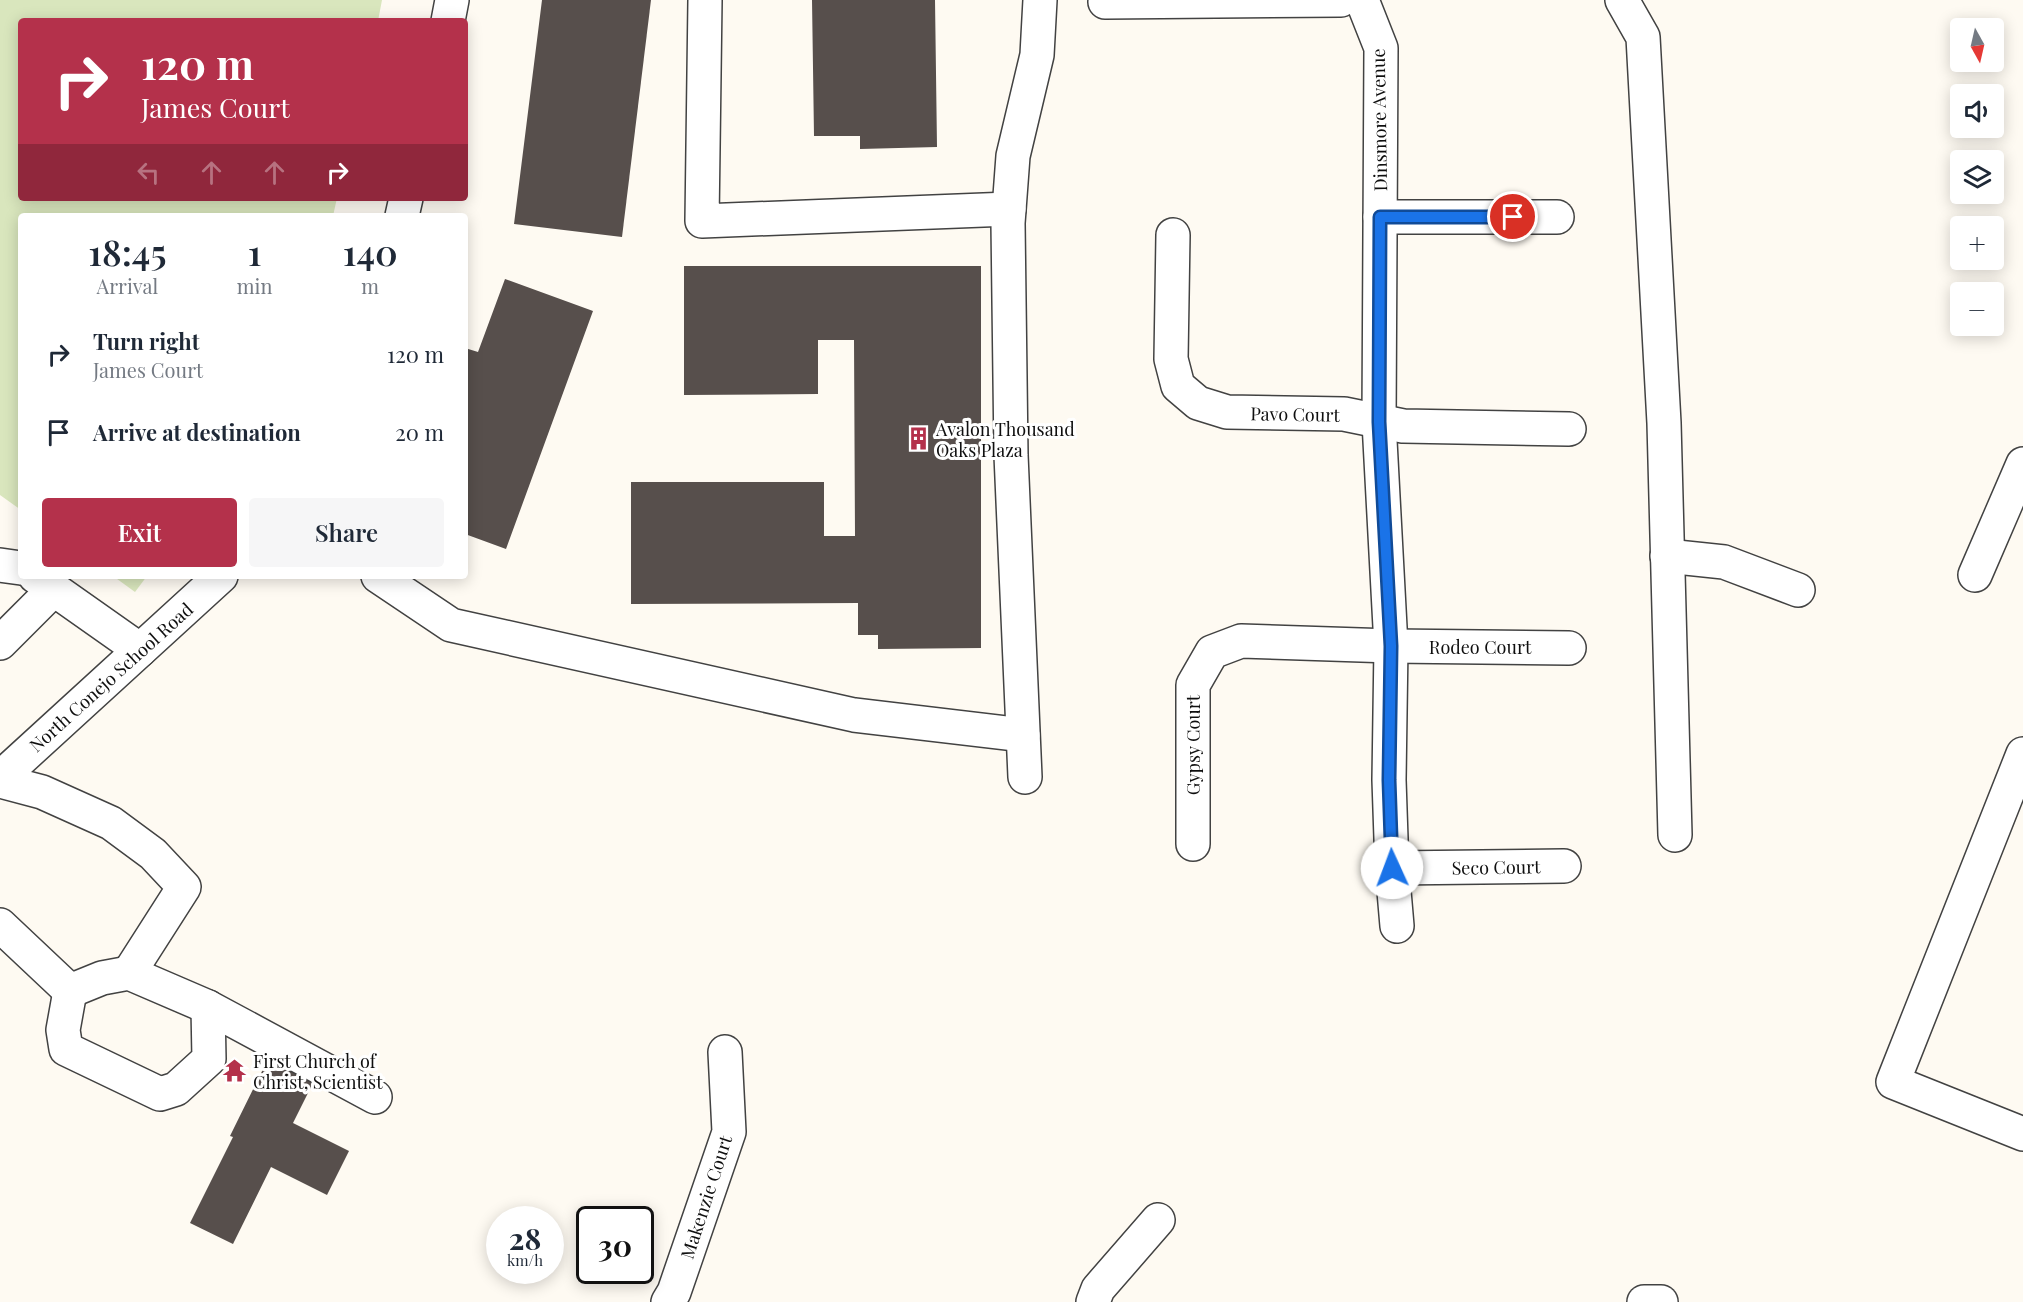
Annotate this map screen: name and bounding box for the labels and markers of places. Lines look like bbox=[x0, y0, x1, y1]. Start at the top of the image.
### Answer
pin bbox=[1487, 191, 1538, 242]
place label: Avalon Thousand Oaks Plaza bbox=[935, 417, 1075, 462]
building icon: Avalon Thousand Oaks Plaza bbox=[905, 426, 931, 452]
place label: First Church of Christ, Scientist bbox=[253, 1049, 383, 1094]
temple icon: First Church of Christ, Scientist bbox=[222, 1058, 248, 1084]

